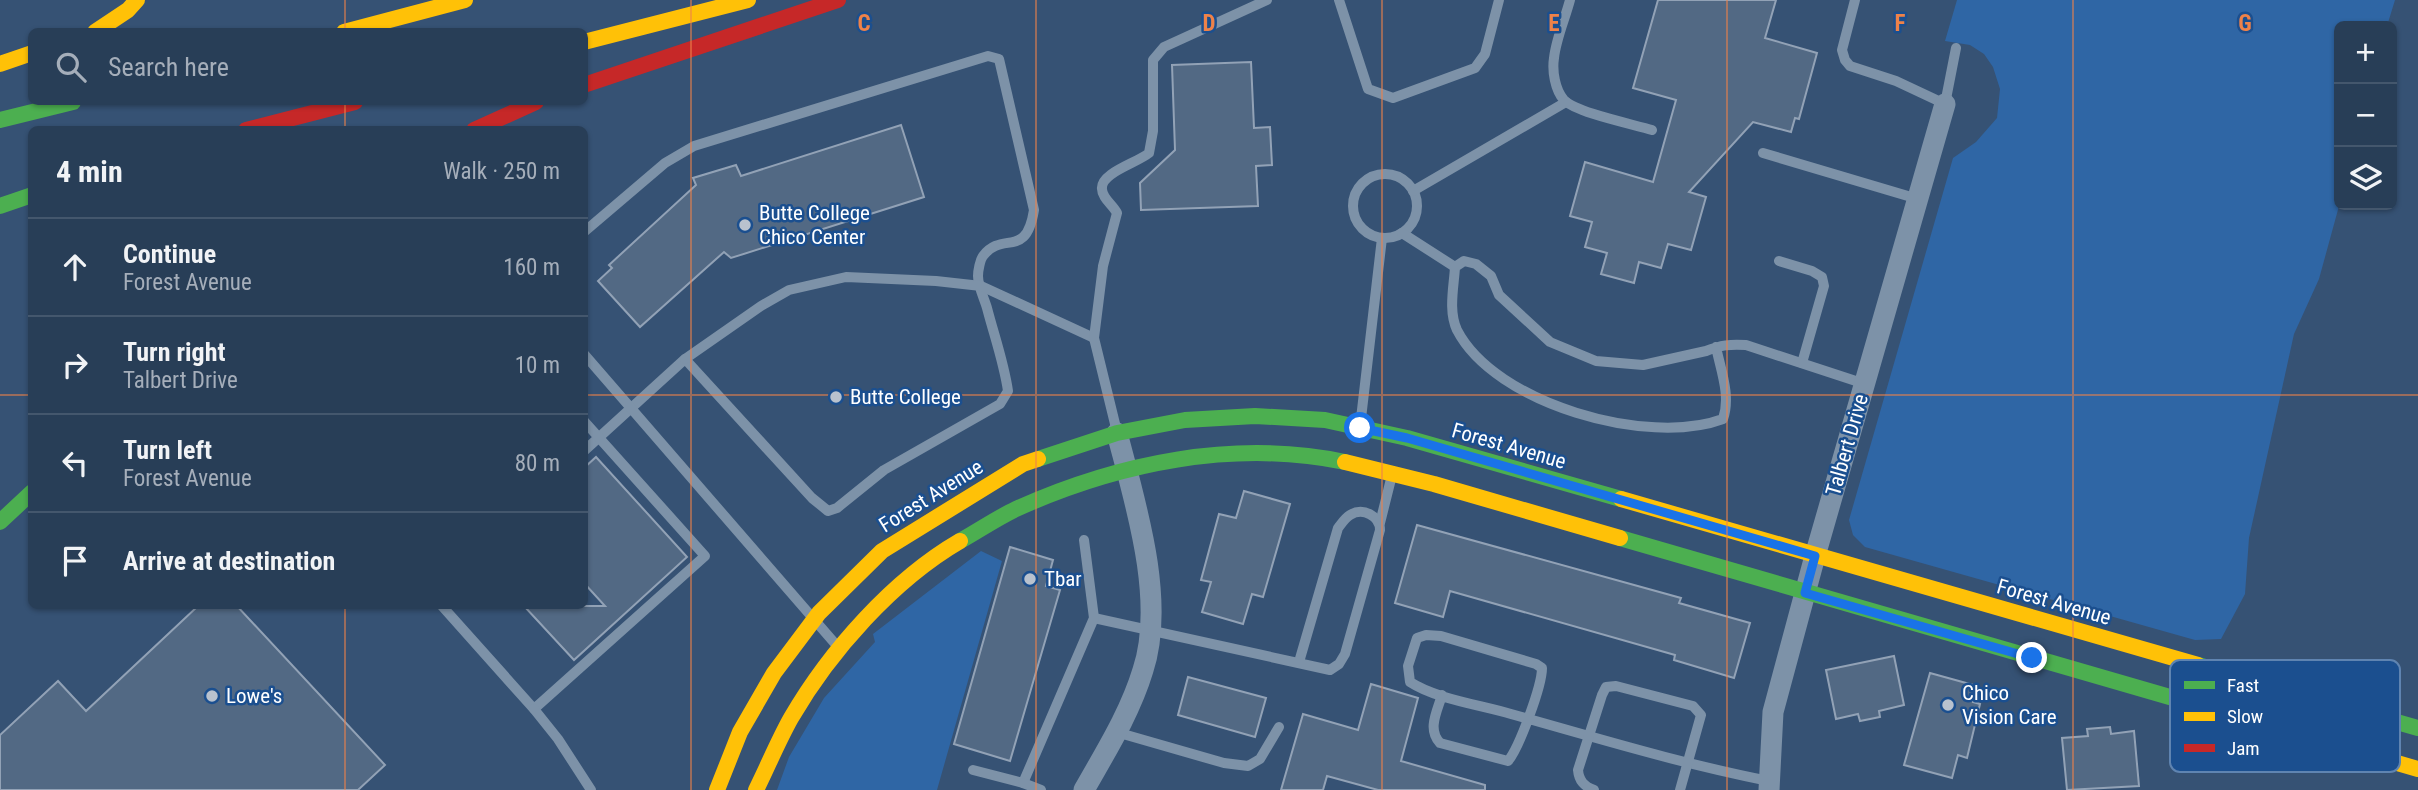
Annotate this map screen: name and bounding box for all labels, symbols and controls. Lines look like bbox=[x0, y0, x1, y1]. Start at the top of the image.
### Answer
text: C bbox=[857, 10, 871, 37]
text: D bbox=[1203, 10, 1216, 37]
text: E bbox=[1548, 10, 1560, 37]
text: F bbox=[1895, 10, 1906, 37]
text: G bbox=[2238, 10, 2252, 37]
map controls bbox=[2334, 21, 2397, 210]
button: + bbox=[2334, 21, 2397, 84]
search box bbox=[28, 28, 588, 105]
icon: search bbox=[52, 48, 90, 86]
text: Search here bbox=[108, 52, 229, 82]
button: − bbox=[2334, 84, 2397, 147]
button: layers bbox=[2334, 147, 2397, 210]
text: 4 min bbox=[56, 154, 123, 189]
text: Walk · 250 m bbox=[443, 158, 560, 185]
place label: Butte College Chico Center bbox=[759, 201, 870, 249]
marker: Butte College Chico Center bbox=[737, 217, 753, 233]
text: Continue bbox=[123, 239, 216, 269]
icon: ahead bbox=[56, 248, 94, 286]
text: 160 m bbox=[503, 254, 560, 281]
text: Forest Avenue bbox=[123, 269, 252, 296]
text: Turn right bbox=[123, 337, 225, 367]
icon: right bbox=[56, 346, 94, 384]
text: 10 m bbox=[515, 352, 560, 379]
text: Talbert Drive bbox=[123, 367, 238, 394]
place label: Butte College bbox=[850, 385, 961, 409]
marker: Butte College bbox=[828, 389, 844, 405]
street label: Talbert Drive bbox=[1821, 391, 1873, 499]
route start bbox=[1344, 412, 1375, 443]
street label: Forest Avenue bbox=[1449, 418, 1569, 474]
text: Turn left bbox=[123, 435, 212, 465]
icon: left bbox=[56, 444, 94, 482]
text: 80 m bbox=[515, 450, 560, 477]
street label: Forest Avenue bbox=[875, 455, 987, 537]
text: Forest Avenue bbox=[123, 465, 252, 492]
icon: arrive bbox=[56, 542, 94, 580]
text: Arrive at destination bbox=[123, 546, 335, 576]
place label: Tbar bbox=[1044, 567, 1082, 591]
marker: Tbar bbox=[1022, 571, 1038, 587]
street label: Forest Avenue bbox=[1994, 574, 2114, 630]
route end bbox=[2016, 642, 2047, 673]
legend bbox=[2170, 660, 2400, 772]
text: Fast bbox=[2227, 674, 2259, 697]
place label: Chico Vision Care bbox=[1962, 681, 2057, 729]
place label: Lowe's bbox=[226, 684, 282, 708]
marker: Lowe's bbox=[204, 688, 220, 704]
marker: Chico Vision Care bbox=[1940, 697, 1956, 713]
text: Slow bbox=[2227, 705, 2263, 728]
text: Jam bbox=[2227, 737, 2260, 760]

